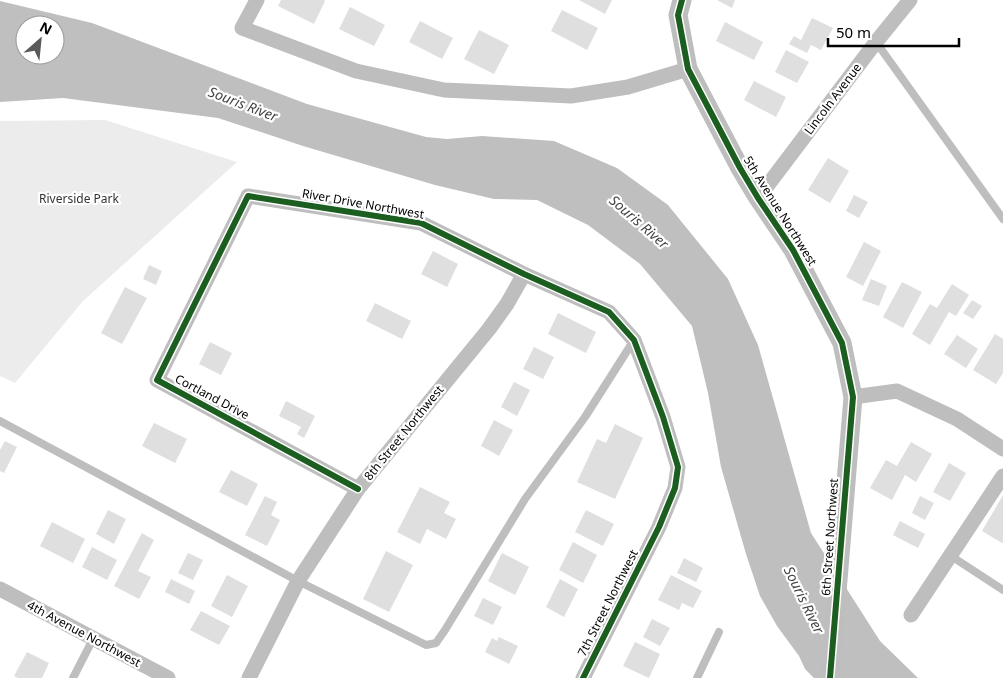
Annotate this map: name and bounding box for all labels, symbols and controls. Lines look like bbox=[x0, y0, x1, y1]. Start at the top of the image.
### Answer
north arrow bbox=[15, 15, 65, 65]
scale bar bbox=[828, 15, 959, 47]
text: N bbox=[37, 17, 56, 39]
text: 50 m bbox=[836, 22, 871, 42]
street label: Lincoln Avenue bbox=[800, 59, 865, 138]
water label: Souris River bbox=[206, 82, 281, 126]
street label: 5th Avenue Northwest bbox=[740, 153, 821, 269]
street label: River Drive Northwest bbox=[301, 184, 426, 223]
park label: Riverside Park bbox=[39, 190, 120, 207]
water label: Souris River bbox=[606, 191, 673, 253]
street label: Cortland Drive bbox=[172, 370, 252, 423]
street label: 8th Street Northwest bbox=[360, 381, 448, 484]
street label: 6th Street Northwest bbox=[817, 477, 842, 596]
street label: 7th Street Northwest bbox=[573, 546, 642, 659]
water label: Souris River bbox=[780, 563, 829, 637]
street label: 4th Avenue Northwest bbox=[24, 596, 145, 671]

